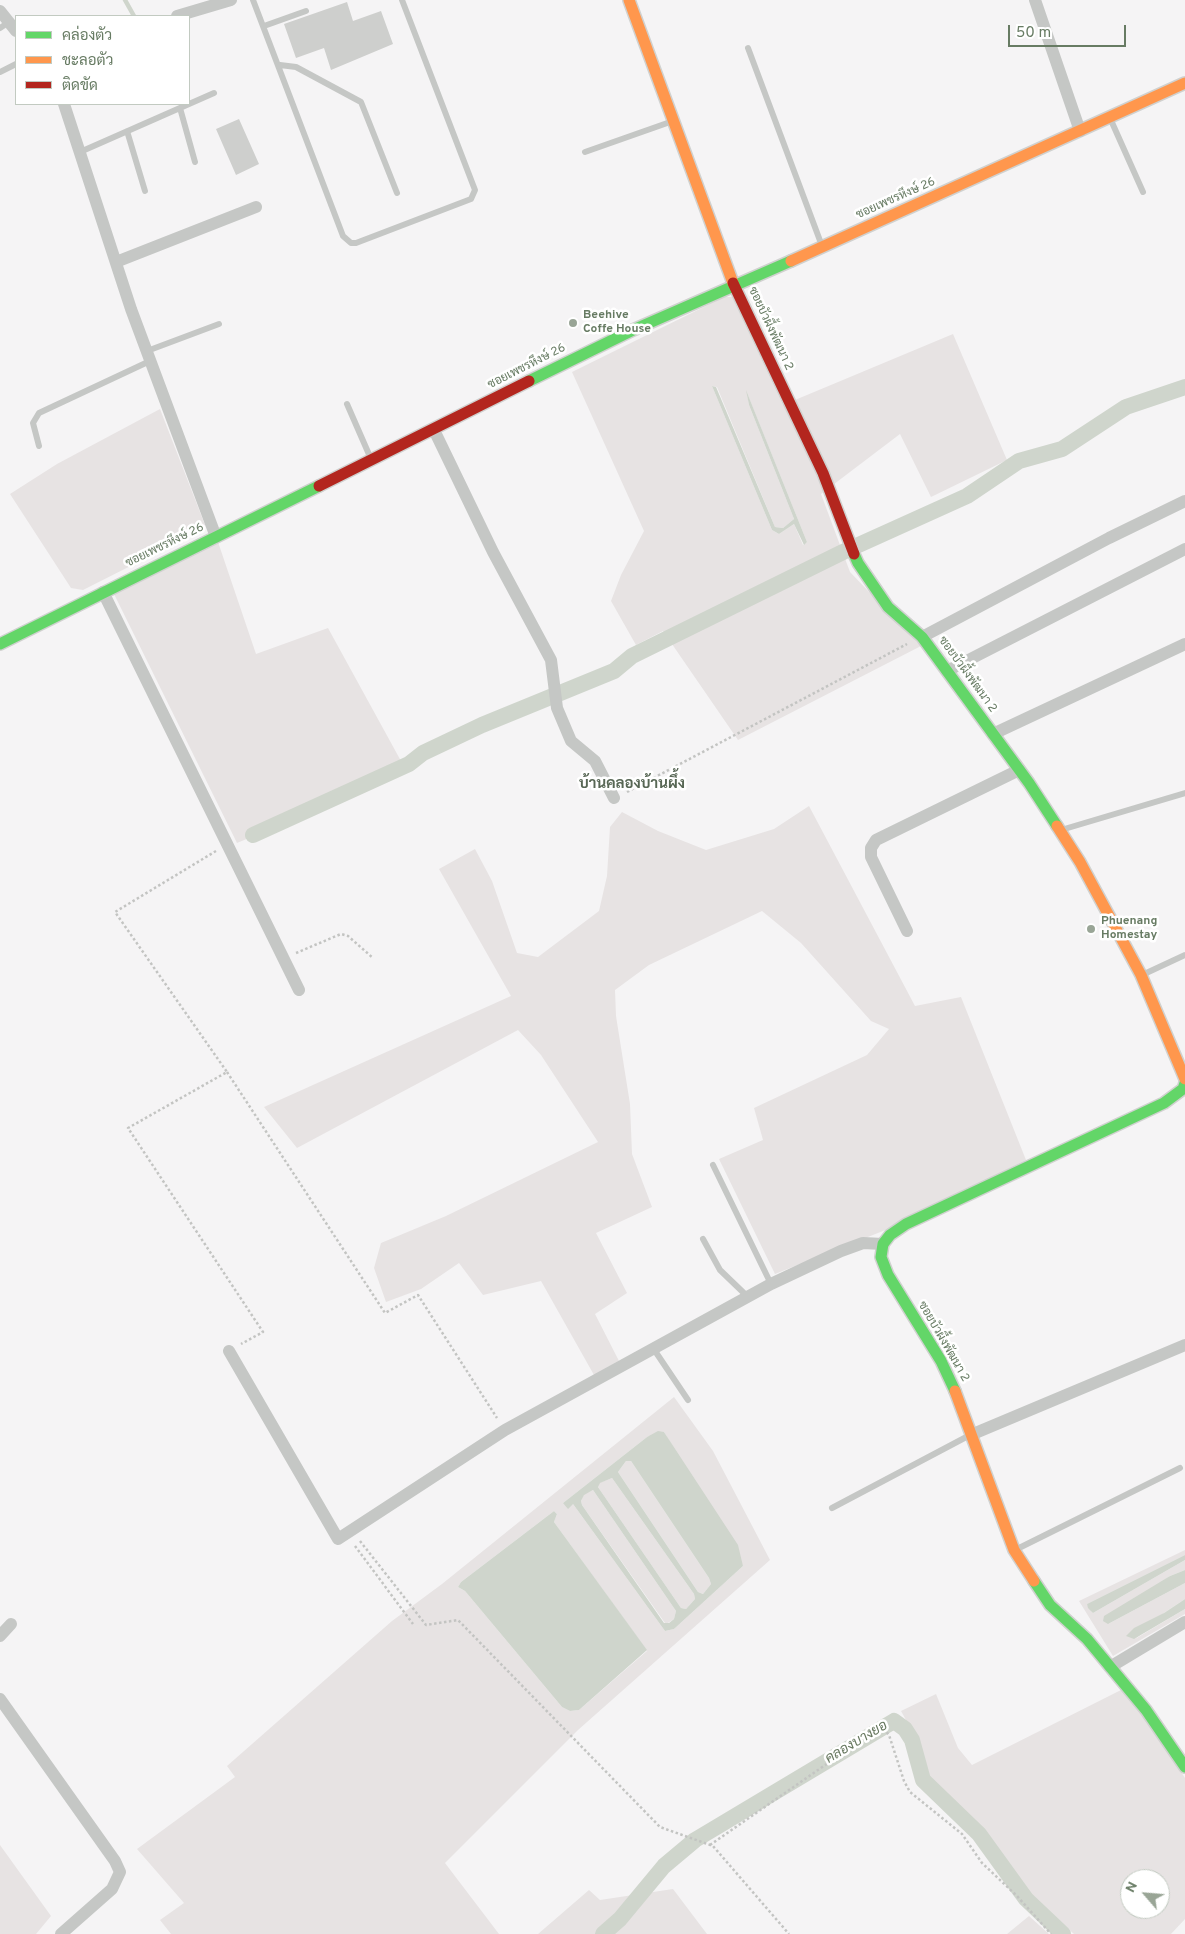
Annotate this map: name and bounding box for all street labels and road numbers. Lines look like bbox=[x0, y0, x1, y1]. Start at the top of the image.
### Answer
street label: ซอยเพชรหึงษ์ 26 bbox=[854, 175, 938, 223]
street label: ซอยบัวผึ้งพัฒนา 2 bbox=[744, 285, 796, 373]
street label: ซอยเพชรหึงษ์ 26 bbox=[486, 341, 568, 393]
street label: ซอยเพชรหึงษ์ 26 bbox=[124, 521, 206, 571]
street label: ซอยบัวผึ้งพัฒนา 2 bbox=[935, 634, 999, 716]
street label: ซอยบัวผึ้งพัฒนา 2 bbox=[914, 1299, 972, 1385]

